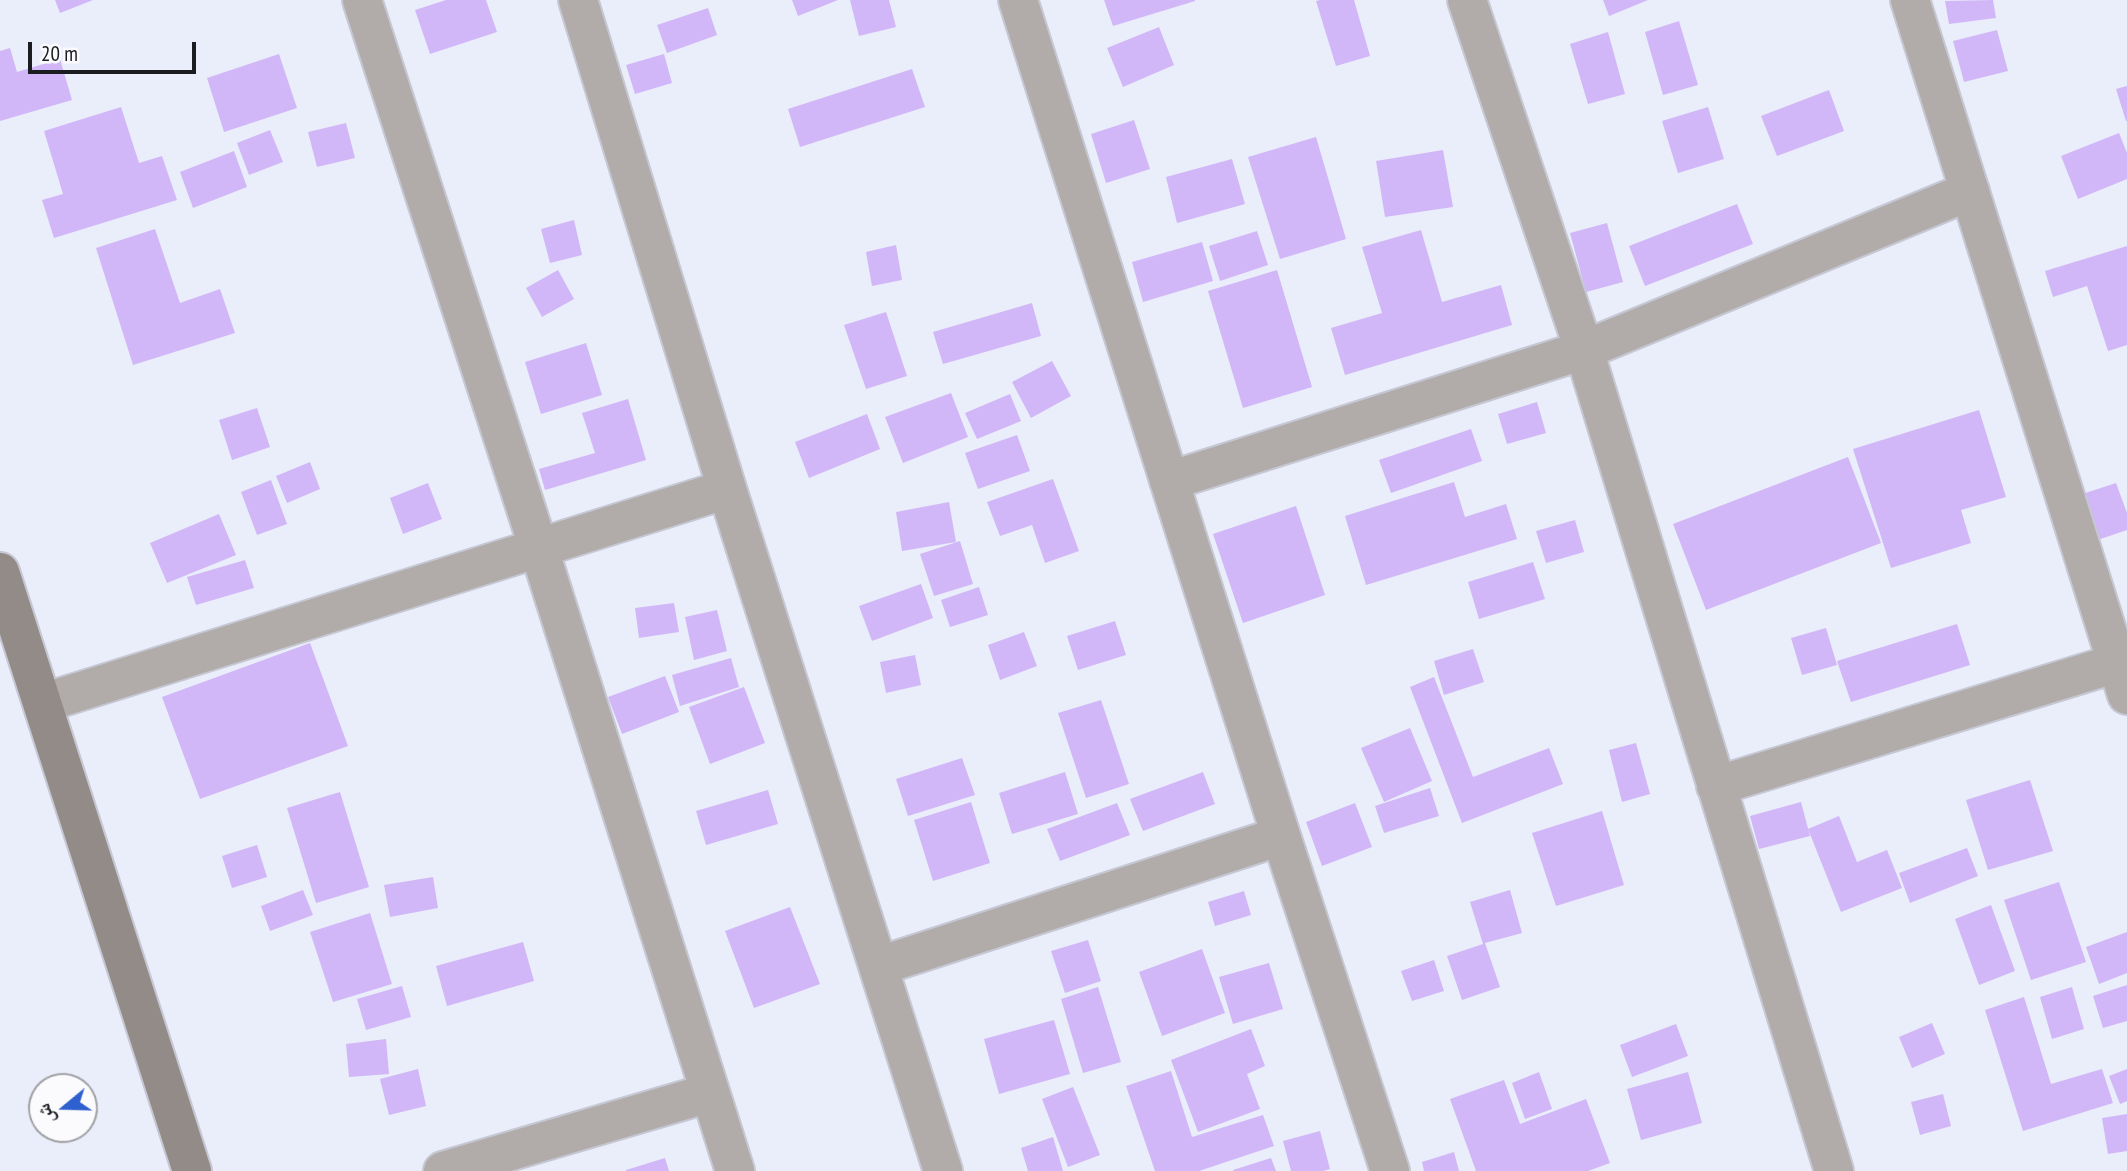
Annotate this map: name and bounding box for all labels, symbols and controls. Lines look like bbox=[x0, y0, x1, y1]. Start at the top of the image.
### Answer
scale bar bbox=[32, 28, 200, 72]
text: 20 m bbox=[41, 40, 78, 67]
north arrow bbox=[28, 1073, 98, 1143]
text: ش bbox=[30, 1101, 60, 1128]

